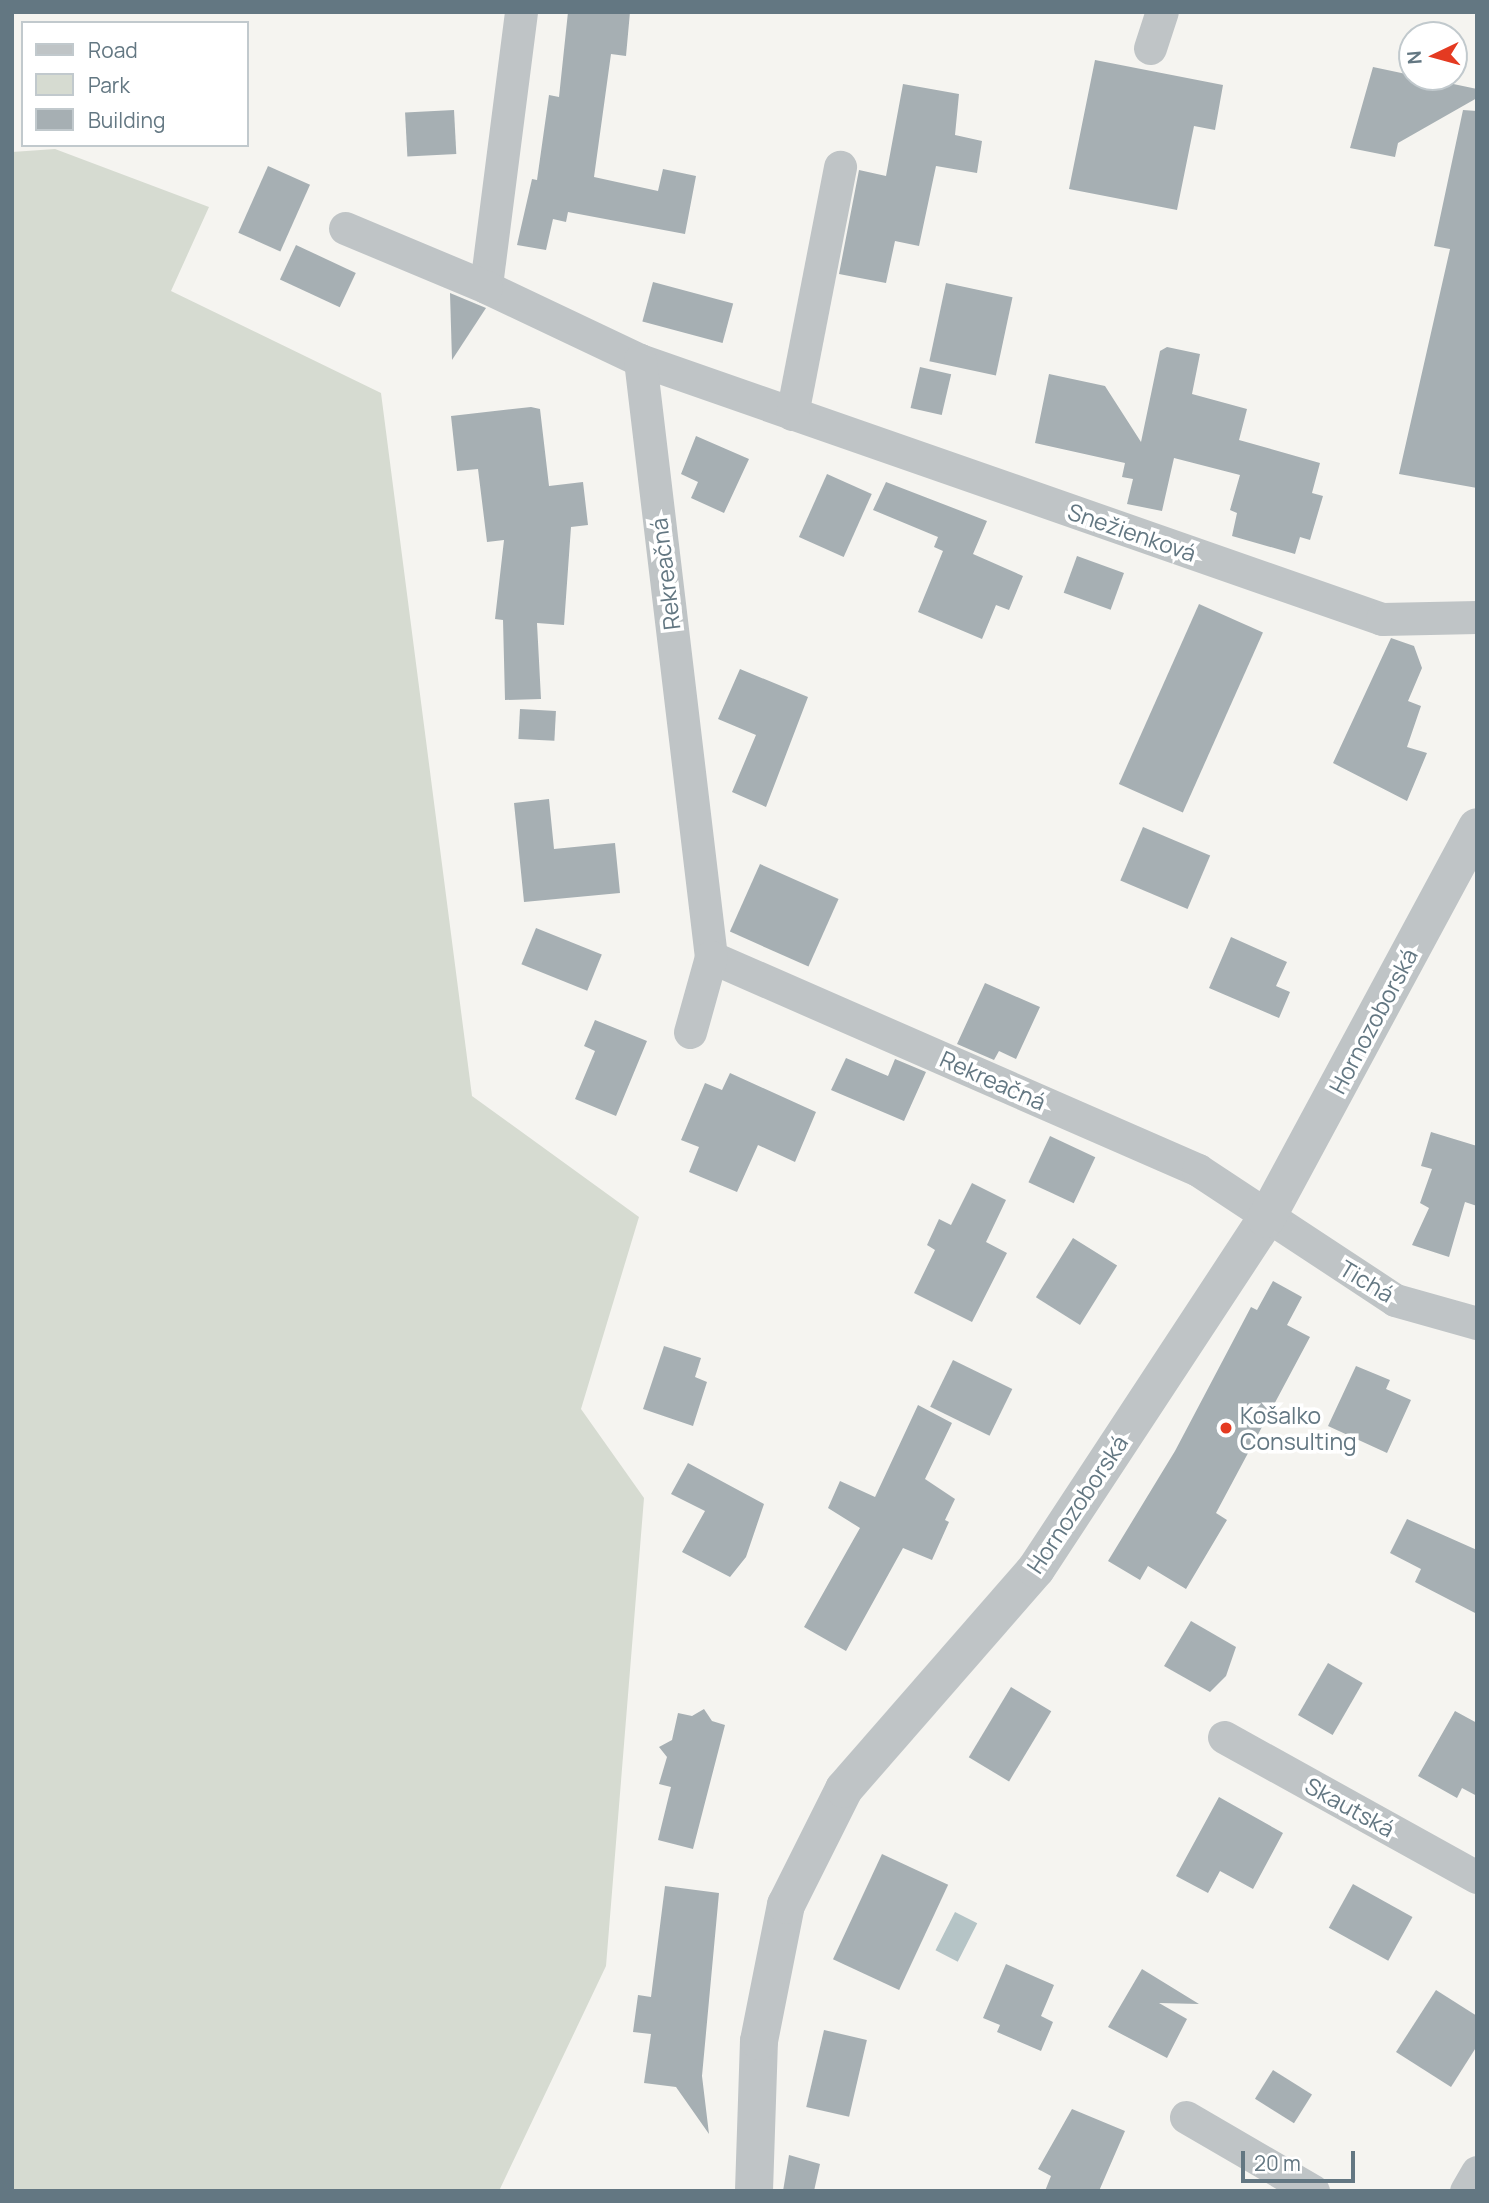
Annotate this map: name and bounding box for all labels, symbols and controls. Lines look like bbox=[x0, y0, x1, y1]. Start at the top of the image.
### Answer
legend bbox=[21, 21, 248, 147]
north arrow bbox=[1398, 21, 1468, 91]
text: Road bbox=[88, 36, 138, 64]
text: N bbox=[1401, 50, 1428, 66]
text: Park bbox=[88, 71, 130, 99]
text: Building bbox=[88, 106, 165, 134]
street label: Snežienková bbox=[1064, 497, 1200, 567]
street label: Rekreačná bbox=[644, 516, 686, 632]
street label: Hornozoborská bbox=[1323, 944, 1423, 1098]
street label: Rekreačná bbox=[936, 1044, 1050, 1116]
street label: Tichá bbox=[1335, 1254, 1399, 1308]
place label: Košalko Consulting bbox=[1240, 1401, 1357, 1455]
marker: Košalko Consulting bbox=[1218, 1420, 1234, 1436]
street label: Hornozoborská bbox=[1021, 1430, 1133, 1578]
street label: Skautská bbox=[1301, 1771, 1399, 1843]
scale bar bbox=[1244, 2136, 1358, 2180]
text: 20 m bbox=[1254, 2149, 1301, 2177]

